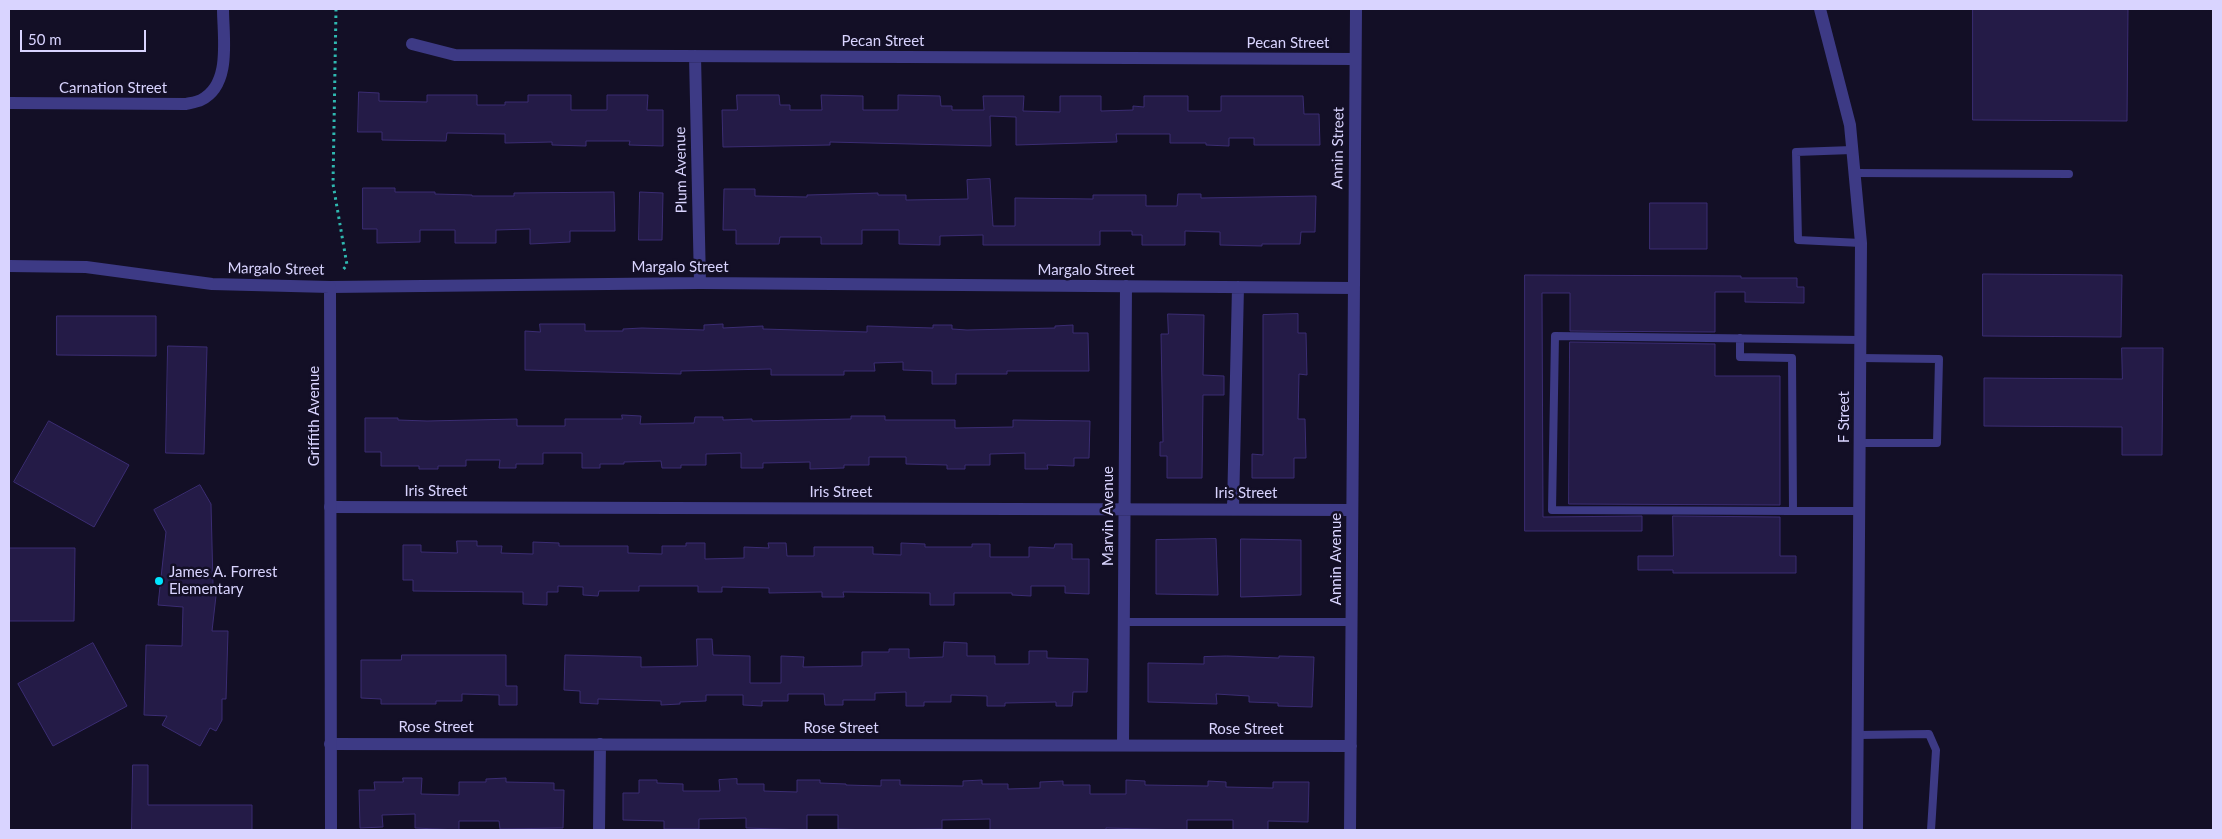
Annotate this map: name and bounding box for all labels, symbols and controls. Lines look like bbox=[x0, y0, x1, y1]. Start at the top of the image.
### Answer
scale bar bbox=[22, 20, 149, 52]
text: 50 m bbox=[28, 30, 62, 48]
street label: Pecan Street bbox=[842, 32, 924, 50]
street label: Pecan Street bbox=[1247, 34, 1329, 52]
street label: Carnation Street bbox=[59, 79, 167, 97]
street label: Annin Street bbox=[1328, 107, 1348, 189]
street label: Plum Avenue bbox=[671, 126, 691, 214]
street label: Margalo Street bbox=[631, 258, 729, 276]
street label: Margalo Street bbox=[227, 259, 325, 279]
street label: Margalo Street bbox=[1037, 261, 1135, 279]
street label: Griffith Avenue bbox=[305, 366, 323, 466]
street label: F Street bbox=[1835, 391, 1853, 443]
street label: Marvin Avenue bbox=[1099, 466, 1117, 566]
street label: Iris Street bbox=[405, 482, 467, 500]
street label: Iris Street bbox=[810, 483, 872, 501]
street label: Iris Street bbox=[1215, 484, 1277, 502]
street label: Annin Avenue bbox=[1327, 513, 1345, 605]
place label: James A. Forrest Elementary bbox=[169, 563, 277, 598]
marker: James A. Forrest Elementary bbox=[153, 575, 165, 587]
street label: Rose Street bbox=[398, 718, 474, 736]
street label: Rose Street bbox=[803, 719, 879, 737]
street label: Rose Street bbox=[1208, 720, 1284, 738]

